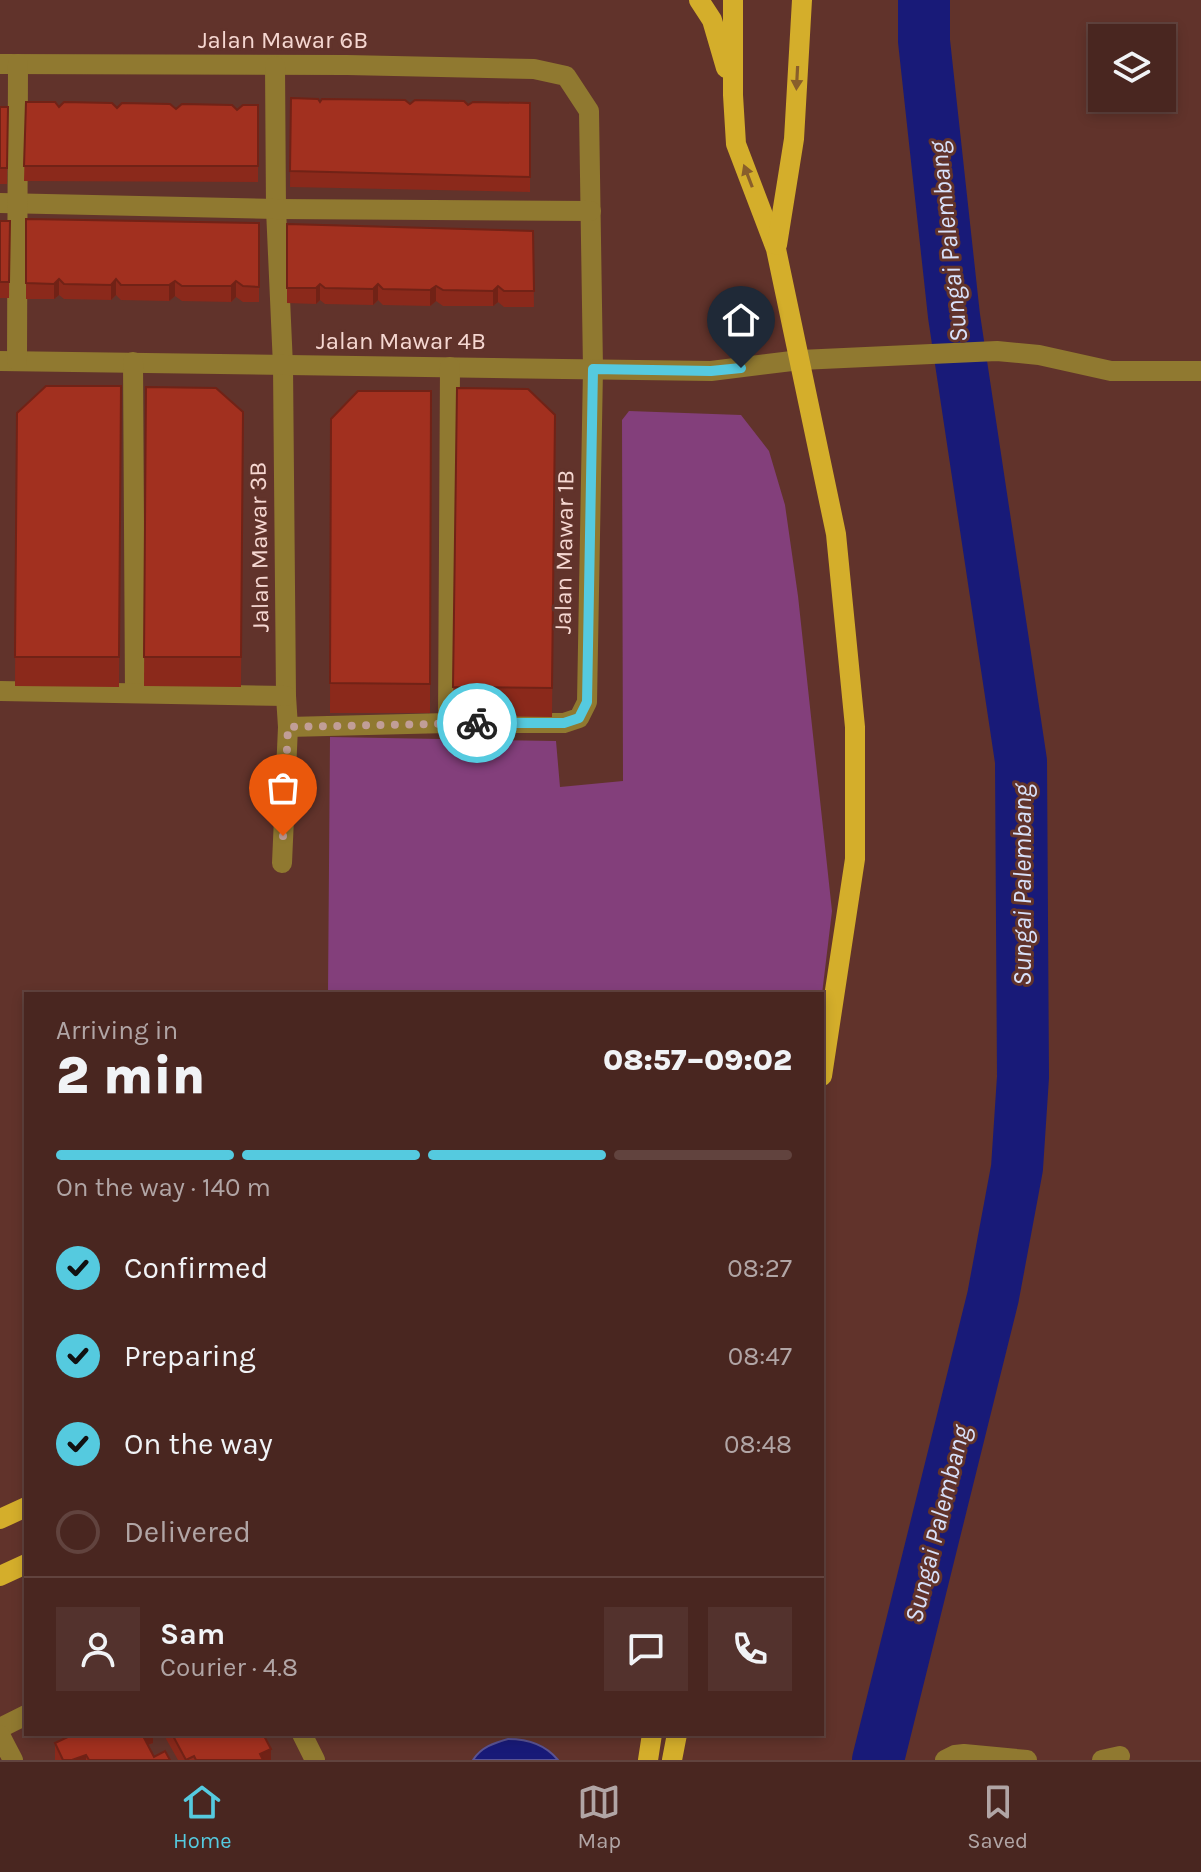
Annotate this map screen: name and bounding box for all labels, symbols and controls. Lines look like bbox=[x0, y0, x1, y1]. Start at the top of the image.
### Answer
map controls bbox=[1088, 24, 1176, 112]
button: layers bbox=[1088, 24, 1176, 112]
street label: Jalan Mawar 6B bbox=[198, 26, 368, 54]
one-way arrow bbox=[791, 66, 804, 91]
water label: Sungai Palembang bbox=[922, 138, 974, 344]
one-way arrow bbox=[741, 164, 754, 188]
pin bbox=[707, 286, 775, 368]
icon: home bbox=[719, 298, 763, 342]
street label: Jalan Mawar 4B bbox=[316, 327, 486, 355]
street label: Jalan Mawar 3B bbox=[244, 461, 274, 633]
street label: Jalan Mawar 1B bbox=[549, 470, 579, 634]
courier bbox=[437, 683, 517, 763]
icon: bike bbox=[455, 701, 499, 745]
pin bbox=[249, 754, 317, 836]
icon: bag bbox=[261, 766, 305, 810]
water label: Sungai Palembang bbox=[1007, 782, 1038, 986]
text: Arriving in bbox=[56, 1015, 178, 1046]
text: 08:57–09:02 bbox=[603, 1042, 792, 1078]
text: 2 min bbox=[56, 1045, 205, 1106]
text: On the way · 140 m bbox=[56, 1172, 271, 1203]
icon: check bbox=[56, 1246, 100, 1290]
text: Confirmed bbox=[124, 1250, 268, 1286]
text: 08:27 bbox=[727, 1253, 792, 1284]
icon: check bbox=[56, 1334, 100, 1378]
text: Preparing bbox=[124, 1338, 256, 1374]
text: 08:47 bbox=[728, 1341, 792, 1372]
water label: Sungai Palembang bbox=[898, 1421, 977, 1626]
icon: check bbox=[56, 1422, 100, 1466]
text: On the way bbox=[124, 1426, 273, 1462]
text: 08:48 bbox=[724, 1429, 792, 1460]
text: Delivered bbox=[124, 1514, 251, 1550]
button: person bbox=[56, 1607, 140, 1691]
button: chat bbox=[604, 1607, 688, 1691]
button: phone bbox=[708, 1607, 792, 1691]
text: Sam bbox=[160, 1616, 225, 1652]
text: Courier · 4.8 bbox=[160, 1652, 298, 1683]
tab: Home bbox=[173, 1780, 232, 1854]
tab: Map bbox=[577, 1780, 621, 1854]
tab: Saved bbox=[967, 1780, 1028, 1854]

